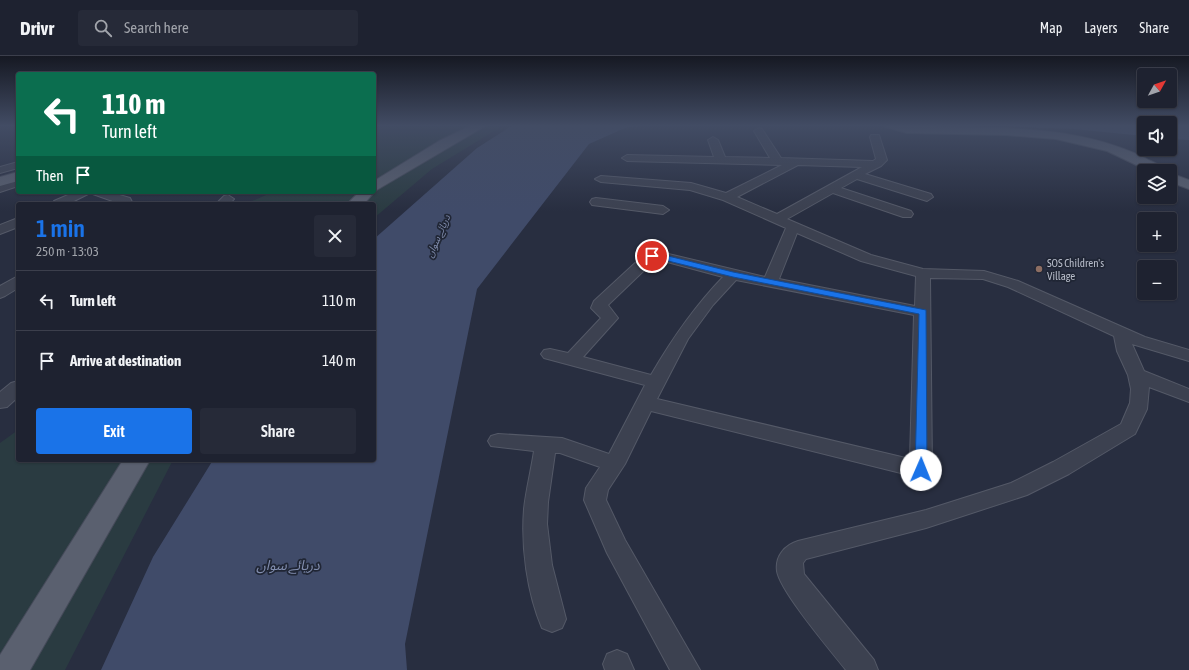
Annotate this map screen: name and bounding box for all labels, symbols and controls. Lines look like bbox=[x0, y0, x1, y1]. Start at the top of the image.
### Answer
search box bbox=[78, 10, 358, 46]
text: Drivr bbox=[20, 17, 54, 39]
icon: search bbox=[92, 17, 114, 39]
text: Search here bbox=[124, 19, 189, 36]
text: Map bbox=[1040, 20, 1062, 36]
text: Layers bbox=[1084, 20, 1117, 36]
text: Share bbox=[1139, 20, 1169, 36]
north arrow bbox=[1137, 68, 1177, 108]
map controls bbox=[1137, 68, 1177, 300]
icon: left bbox=[36, 88, 88, 140]
text: 110 m bbox=[102, 88, 165, 120]
button: sound bbox=[1137, 116, 1177, 156]
text: Turn left bbox=[102, 121, 157, 142]
icon: arrive bbox=[72, 164, 94, 186]
button: layers bbox=[1137, 164, 1177, 204]
text: Then bbox=[36, 167, 64, 184]
button: + bbox=[1137, 212, 1177, 252]
water label: دریائے سواں bbox=[424, 213, 453, 259]
text: 1 min bbox=[36, 215, 85, 242]
button: close bbox=[314, 215, 356, 257]
pin bbox=[635, 239, 669, 273]
text: 250 m · 13:03 bbox=[36, 244, 99, 259]
icon: arrive bbox=[641, 245, 663, 267]
place label: SOS Children's Village bbox=[1047, 257, 1104, 282]
button: − bbox=[1137, 260, 1177, 300]
marker: SOS Children's Village bbox=[1034, 264, 1044, 274]
icon: left bbox=[36, 290, 58, 312]
text: Turn left bbox=[70, 292, 116, 309]
text: 110 m bbox=[322, 292, 356, 309]
icon: arrive bbox=[36, 350, 58, 372]
text: Arrive at destination bbox=[70, 352, 181, 369]
text: 140 m bbox=[322, 352, 356, 369]
button: Exit bbox=[36, 408, 192, 454]
button: Share bbox=[200, 408, 356, 454]
position arrow bbox=[900, 449, 942, 491]
water label: دریائے سواں bbox=[256, 557, 320, 574]

